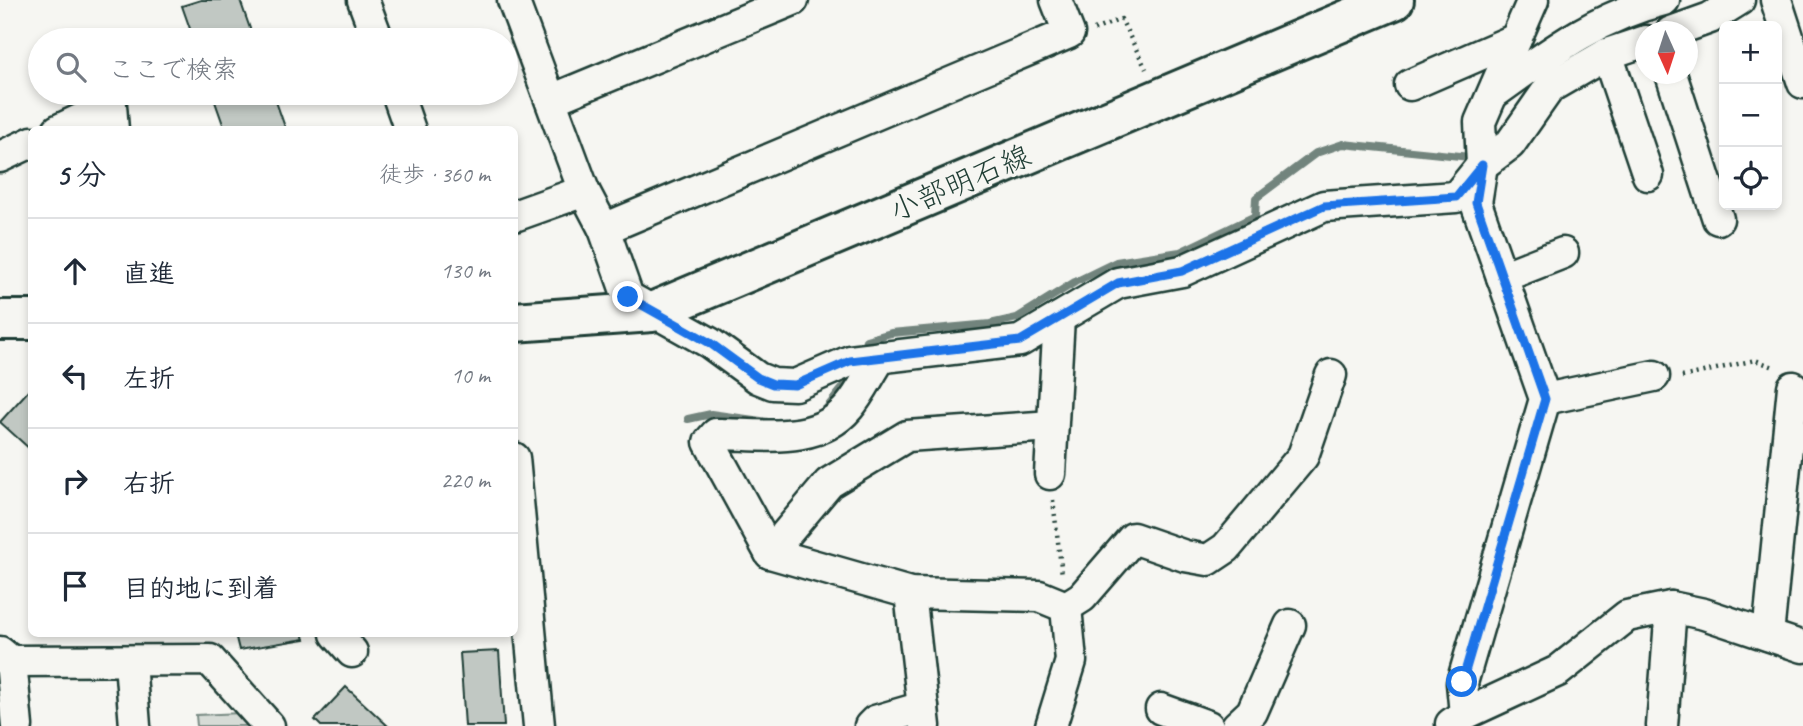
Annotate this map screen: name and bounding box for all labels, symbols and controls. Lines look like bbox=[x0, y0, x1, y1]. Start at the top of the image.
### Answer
north arrow bbox=[1635, 21, 1698, 84]
map controls bbox=[1719, 21, 1782, 210]
button: + bbox=[1719, 21, 1782, 84]
search box bbox=[28, 28, 518, 105]
icon: search bbox=[52, 48, 90, 86]
text: ここで検索 bbox=[108, 53, 238, 86]
button: − bbox=[1719, 84, 1782, 147]
street label: 小部明石線 bbox=[884, 136, 1036, 230]
button: locate bbox=[1719, 147, 1782, 210]
text: 5 分 bbox=[56, 156, 106, 194]
text: 徒歩 · 360 m bbox=[379, 160, 490, 189]
icon: ahead bbox=[56, 252, 94, 290]
text: 130 m bbox=[441, 256, 490, 285]
text: 直進 bbox=[123, 257, 175, 290]
route end bbox=[612, 281, 643, 312]
icon: left bbox=[56, 357, 94, 395]
text: 10 m bbox=[451, 361, 490, 390]
text: 左折 bbox=[123, 362, 175, 395]
icon: right bbox=[56, 462, 94, 500]
text: 220 m bbox=[441, 466, 490, 495]
text: 右折 bbox=[123, 467, 175, 500]
icon: arrive bbox=[56, 567, 94, 605]
text: 目的地に到着 bbox=[123, 572, 279, 605]
route start bbox=[1446, 666, 1477, 697]

